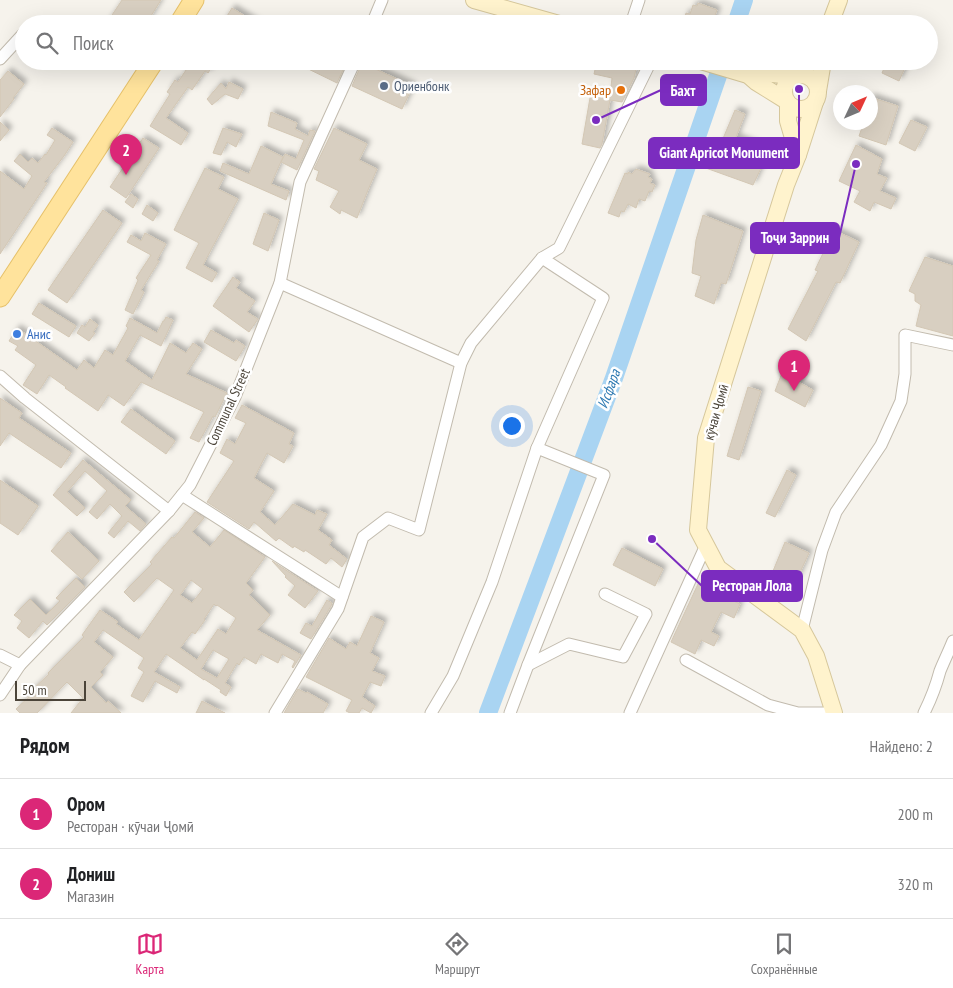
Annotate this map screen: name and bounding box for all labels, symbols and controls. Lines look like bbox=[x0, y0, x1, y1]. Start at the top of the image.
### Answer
search box bbox=[15, 15, 938, 70]
icon: search bbox=[33, 29, 61, 57]
text: Поиск bbox=[73, 31, 114, 55]
callout: Бахт bbox=[661, 75, 706, 105]
place label: Ориенбонк bbox=[394, 77, 450, 95]
marker: Ориенбонк bbox=[378, 80, 390, 92]
place label: Зафар bbox=[580, 81, 611, 99]
text: Бахт bbox=[670, 81, 696, 100]
marker: Зафар bbox=[615, 84, 627, 96]
north arrow bbox=[833, 85, 878, 130]
pin: 2 bbox=[110, 134, 142, 175]
callout: Giant Apricot Monument bbox=[649, 138, 799, 168]
text: Giant Apricot Monument bbox=[659, 143, 789, 162]
callout: Тоҷи Заррин bbox=[751, 223, 839, 253]
text: Тоҷи Заррин bbox=[761, 228, 830, 247]
place label: Анис bbox=[27, 325, 51, 343]
marker: Анис bbox=[11, 328, 23, 340]
pin: 1 bbox=[778, 350, 810, 391]
street label: Communal Street bbox=[202, 365, 254, 449]
water label: Исфара bbox=[593, 366, 625, 411]
street label: кӯчаи Ҷомӣ bbox=[699, 382, 733, 442]
your location bbox=[499, 413, 525, 439]
callout: Ресторан Лола bbox=[702, 571, 802, 601]
text: Ресторан Лола bbox=[712, 576, 792, 595]
scale bar bbox=[15, 678, 86, 701]
text: 50 m bbox=[22, 681, 47, 699]
text: Рядом bbox=[20, 732, 70, 759]
text: Найдено: 2 bbox=[870, 736, 933, 756]
text: Ором bbox=[67, 792, 105, 816]
text: 1 bbox=[32, 804, 40, 824]
text: 200 m bbox=[898, 804, 933, 824]
text: Ресторан · кӯчаи Ҷомӣ bbox=[67, 816, 194, 836]
text: Дониш bbox=[67, 862, 115, 886]
text: 2 bbox=[32, 874, 40, 894]
text: 320 m bbox=[898, 874, 933, 894]
text: Магазин bbox=[67, 886, 114, 906]
tab: Карта bbox=[136, 930, 164, 978]
tab: Маршрут bbox=[435, 930, 480, 978]
tab: Сохранённые bbox=[751, 930, 817, 978]

